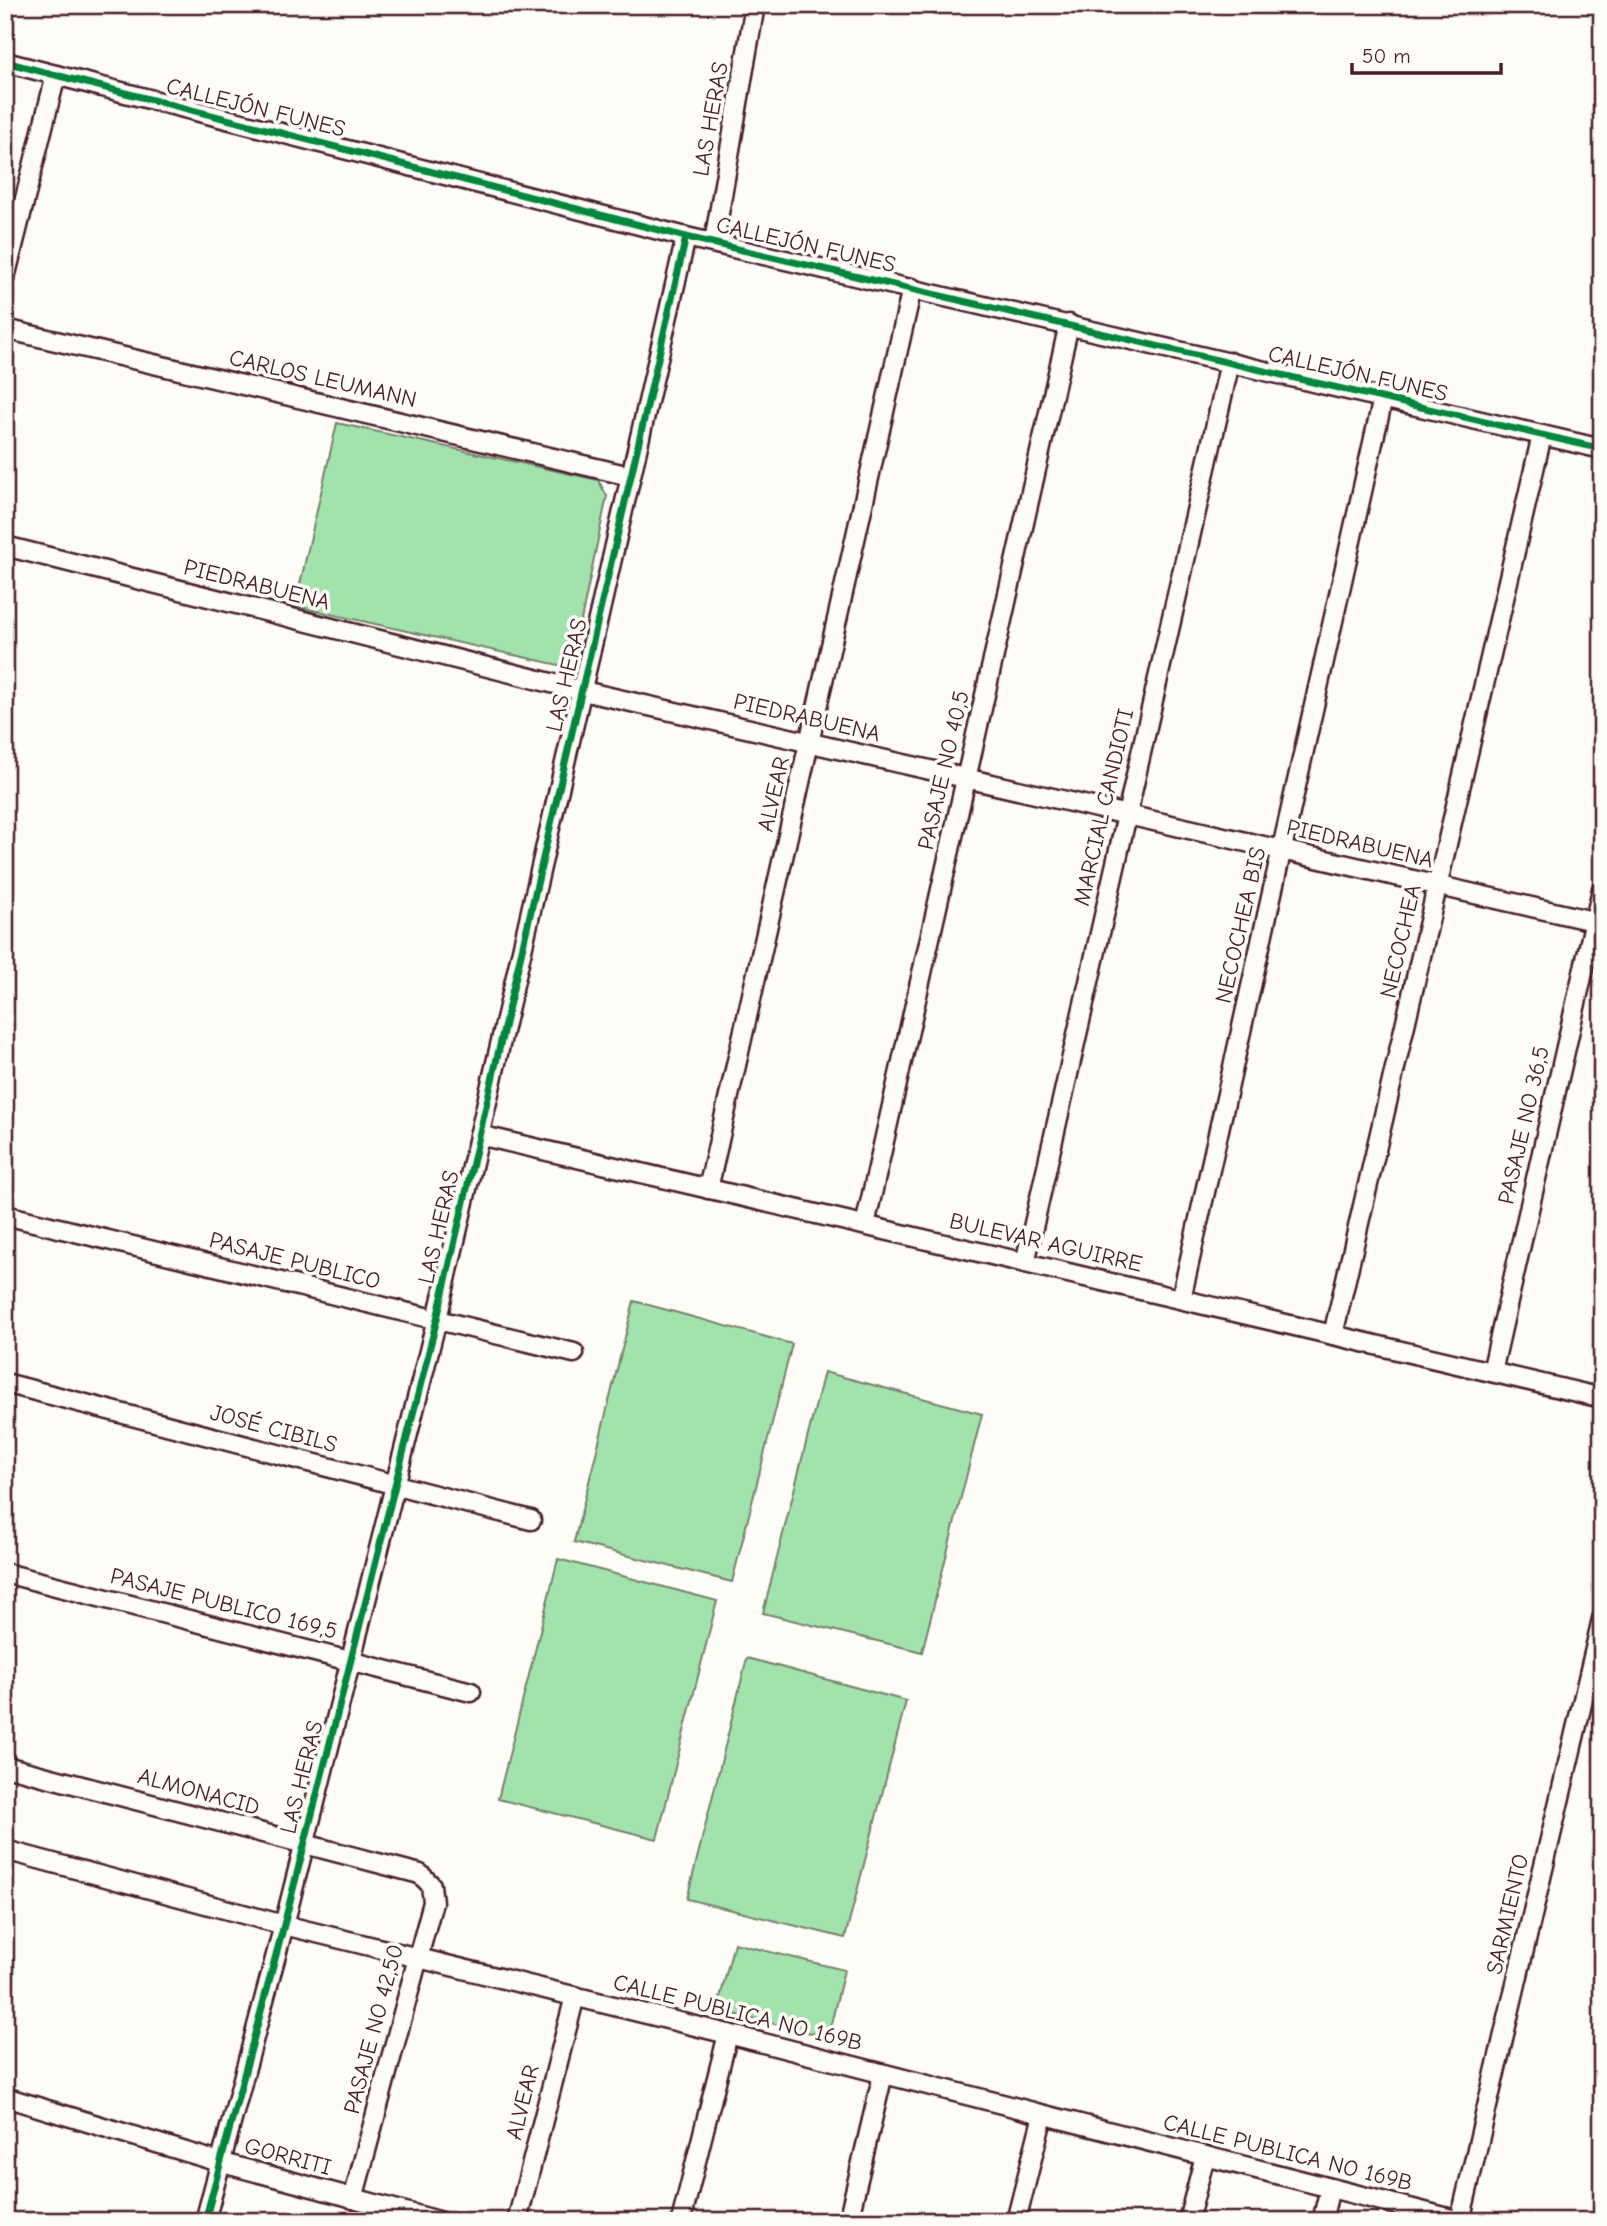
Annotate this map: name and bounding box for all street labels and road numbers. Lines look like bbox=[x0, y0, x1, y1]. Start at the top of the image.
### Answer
street label: LAS HERAS bbox=[687, 60, 734, 178]
street label: CALLEJÓN FUNES bbox=[164, 72, 348, 143]
street label: CALLEJÓN FUNES bbox=[714, 211, 898, 278]
street label: CALLEJÓN FUNES bbox=[1266, 340, 1450, 407]
street label: CARLOS LEUMANN bbox=[227, 344, 419, 413]
street label: PIEDRABUENA bbox=[181, 553, 333, 616]
street label: LAS HERAS bbox=[540, 616, 593, 734]
street label: PIEDRABUENA bbox=[731, 687, 883, 747]
street label: PASAJE NO 40,5 bbox=[912, 688, 975, 852]
street label: MARCIAL CANDIOTI bbox=[1068, 706, 1139, 908]
street label: ALVEAR bbox=[752, 754, 795, 834]
street label: PIEDRABUENA bbox=[1284, 813, 1436, 873]
street label: NECOCHEA BIS bbox=[1209, 844, 1272, 1006]
street label: NECOCHEA bbox=[1374, 882, 1427, 1001]
street label: PASAJE NO 36,5 bbox=[1492, 1043, 1555, 1207]
street label: LAS HERAS bbox=[412, 1168, 465, 1286]
street label: BULEVAR AGUIRRE bbox=[947, 1207, 1145, 1278]
street label: PASAJE PUBLICO bbox=[207, 1226, 383, 1295]
street label: JOSÉ CIBILS bbox=[208, 1399, 340, 1458]
street label: PASAJE PUBLICO 169,5 bbox=[108, 1562, 340, 1645]
street label: LAS HERAS bbox=[274, 1718, 329, 1836]
street label: ALMONACID bbox=[135, 1762, 263, 1821]
street label: SARMIENTO bbox=[1481, 1851, 1534, 1977]
street label: PASAJE NO 42,50 bbox=[338, 1941, 409, 2117]
street label: CALLE PUBLICA NO 169B bbox=[611, 1968, 865, 2057]
street label: ALVEAR bbox=[500, 2061, 545, 2142]
street label: CALLE PUBLICA NO 169B bbox=[1161, 2108, 1415, 2197]
street label: GORRITI bbox=[242, 2132, 334, 2181]

